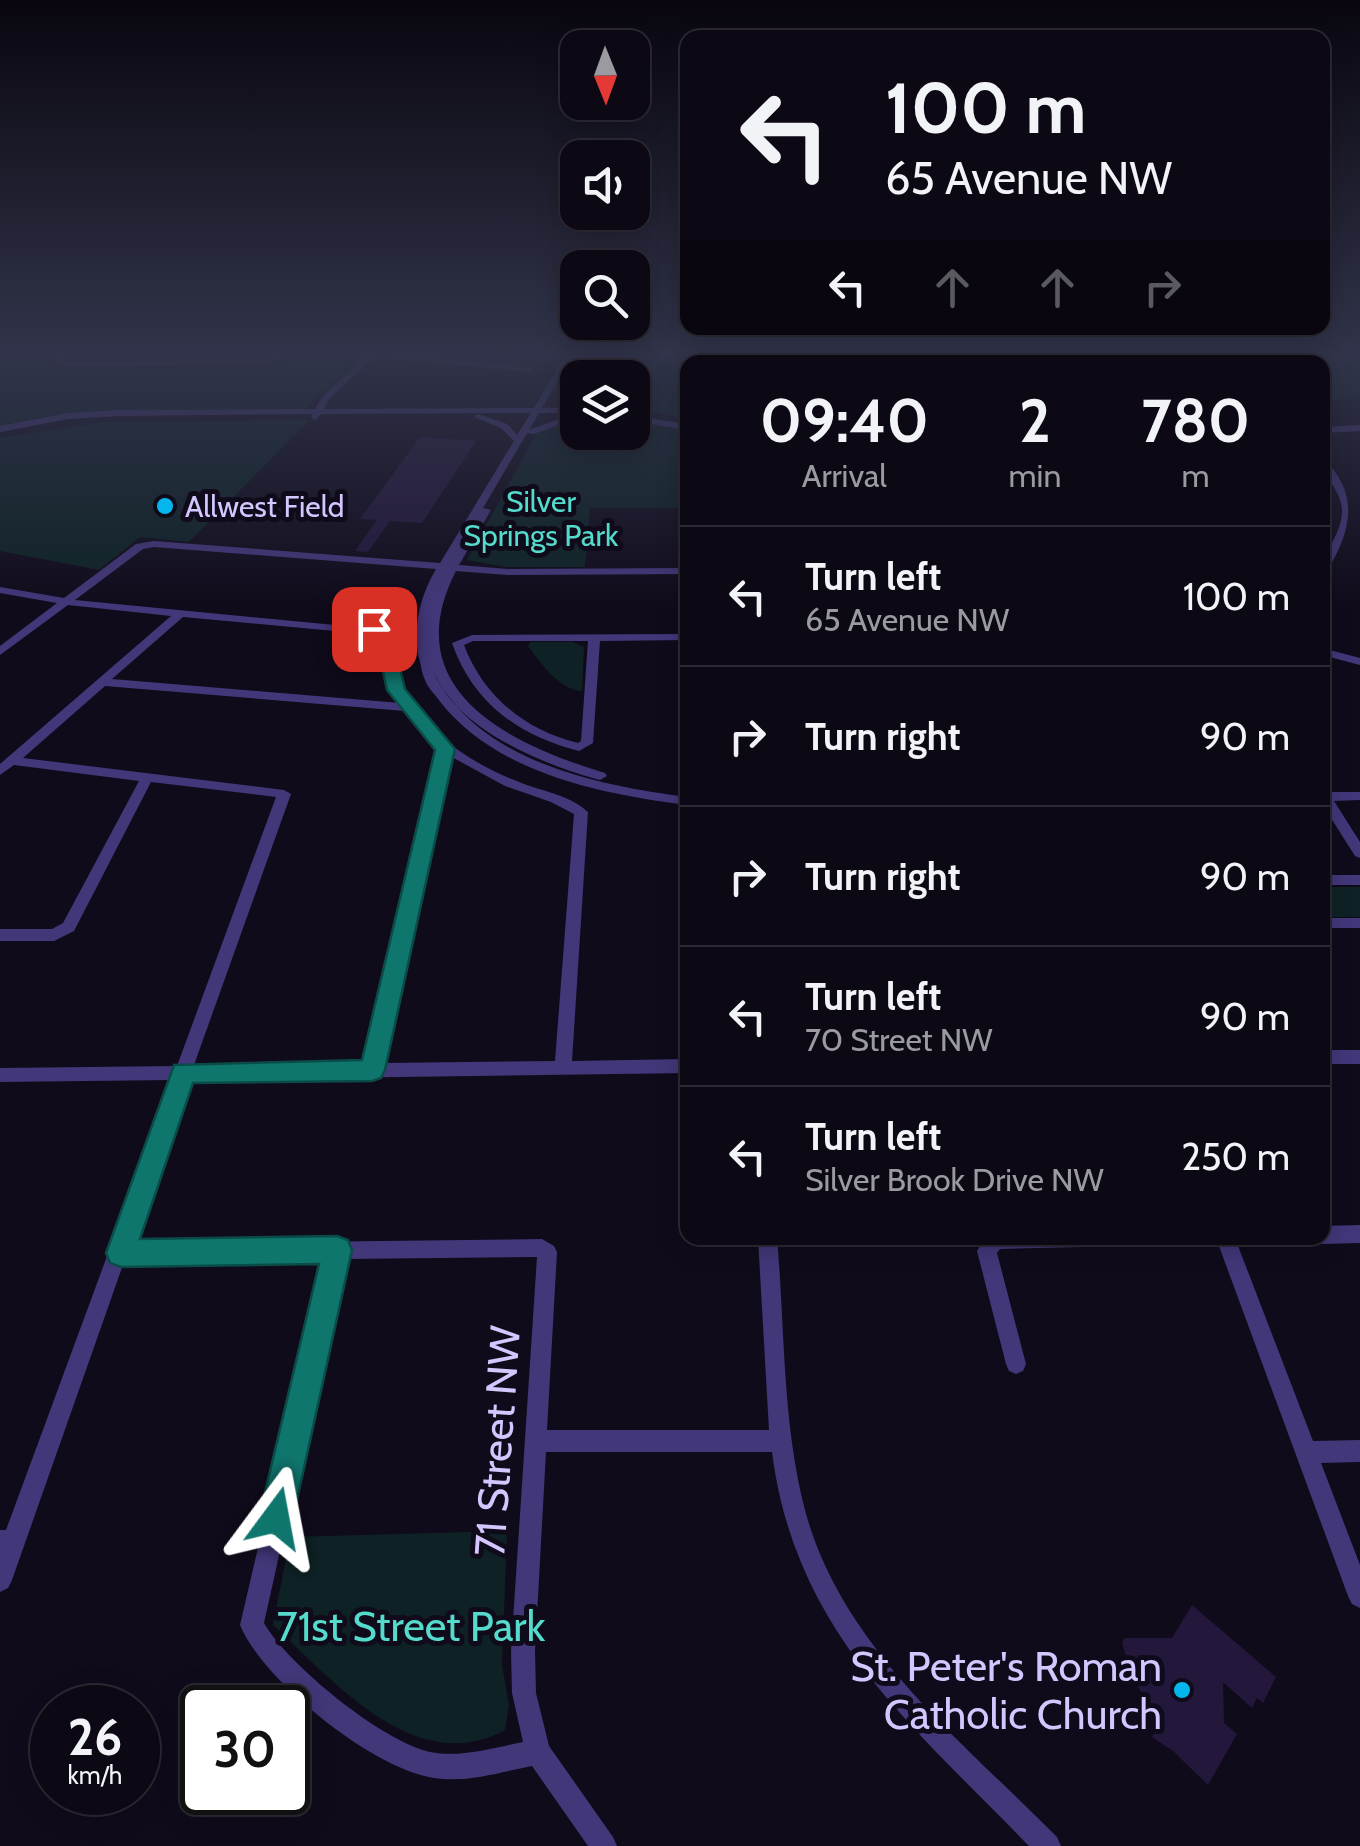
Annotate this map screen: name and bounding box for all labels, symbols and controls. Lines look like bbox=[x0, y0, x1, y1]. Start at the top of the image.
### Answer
north arrow bbox=[560, 30, 650, 120]
map controls bbox=[560, 30, 650, 450]
text: 100 m bbox=[885, 65, 1086, 151]
icon: left bbox=[720, 70, 850, 200]
button: sound bbox=[560, 140, 650, 230]
text: 65 Avenue NW bbox=[885, 151, 1172, 205]
button: search bbox=[560, 250, 650, 340]
icon: left bbox=[820, 260, 875, 315]
icon: ahead bbox=[925, 260, 980, 315]
icon: ahead bbox=[1030, 260, 1085, 315]
icon: right bbox=[1135, 260, 1190, 315]
button: layers bbox=[560, 360, 650, 450]
text: 09:40 bbox=[760, 384, 929, 457]
text: 2 bbox=[1019, 384, 1051, 457]
text: 780 bbox=[1141, 384, 1250, 457]
text: Arrival bbox=[802, 456, 887, 495]
text: min bbox=[1009, 456, 1061, 495]
text: m bbox=[1182, 456, 1210, 495]
park label: Silver Springs Park bbox=[464, 483, 619, 554]
place label: Allwest Field bbox=[185, 488, 344, 525]
marker: Allwest Field bbox=[154, 495, 176, 517]
text: Turn left bbox=[805, 553, 941, 600]
icon: left bbox=[720, 569, 775, 624]
text: 100 m bbox=[1183, 573, 1290, 620]
pin bbox=[332, 587, 417, 672]
text: 65 Avenue NW bbox=[805, 600, 1009, 639]
icon: arrive bbox=[347, 602, 402, 657]
icon: right bbox=[720, 709, 775, 764]
text: Turn right bbox=[805, 713, 961, 760]
text: 90 m bbox=[1200, 713, 1290, 760]
icon: right bbox=[720, 849, 775, 904]
text: Turn right bbox=[805, 853, 961, 900]
text: 90 m bbox=[1200, 853, 1290, 900]
text: Turn left bbox=[805, 973, 941, 1020]
icon: left bbox=[720, 989, 775, 1044]
text: 90 m bbox=[1200, 993, 1290, 1040]
text: 70 Street NW bbox=[805, 1020, 993, 1059]
text: Turn left bbox=[805, 1113, 941, 1160]
icon: left bbox=[720, 1129, 775, 1184]
text: 250 m bbox=[1181, 1133, 1290, 1180]
text: Silver Brook Drive NW bbox=[805, 1160, 1104, 1199]
street label: 71 Street NW bbox=[463, 1324, 531, 1558]
position arrow bbox=[224, 1466, 328, 1570]
park label: 71st Street Park bbox=[277, 1600, 546, 1652]
place label: St. Peter's Roman Catholic Church bbox=[850, 1640, 1162, 1740]
marker: St. Peter's Roman Catholic Church bbox=[1171, 1679, 1193, 1701]
speed limit sign: 30 bbox=[180, 1685, 310, 1815]
text: 26 bbox=[68, 1707, 122, 1768]
text: km/h bbox=[68, 1760, 122, 1790]

